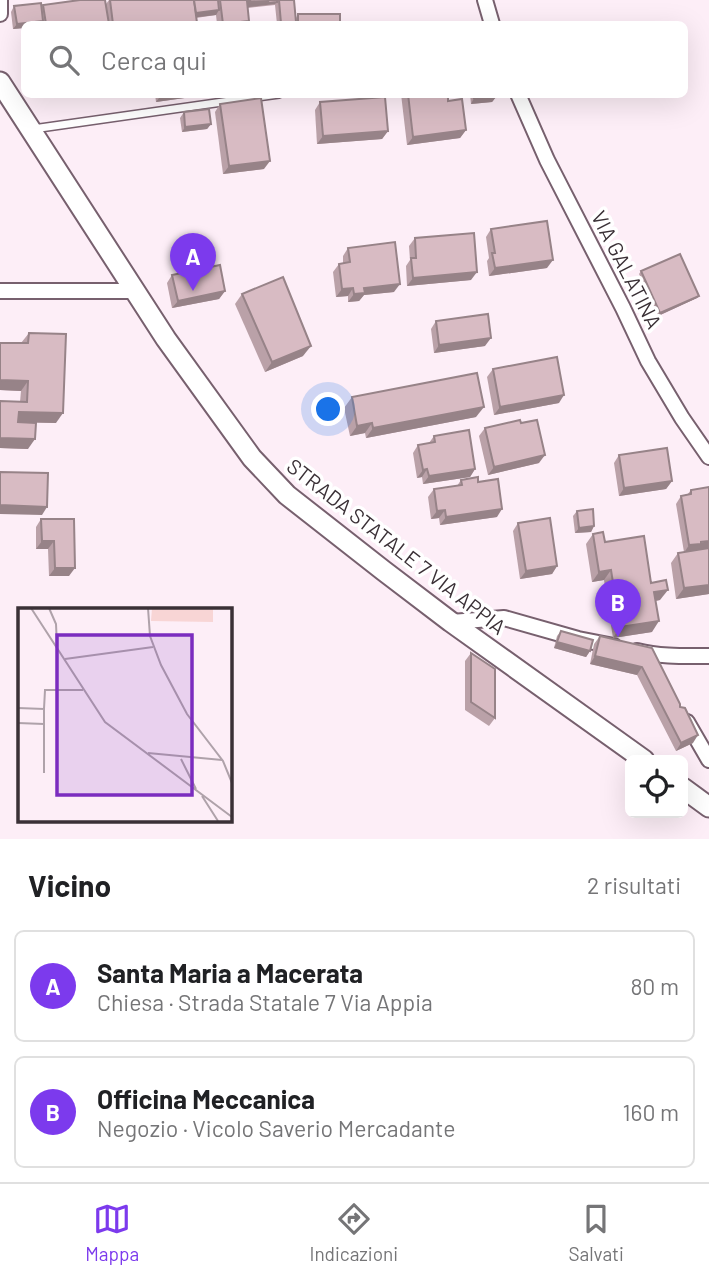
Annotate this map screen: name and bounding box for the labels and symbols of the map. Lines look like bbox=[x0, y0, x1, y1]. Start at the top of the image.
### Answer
street label: VIA GALATINA bbox=[587, 206, 668, 333]
pin: A bbox=[170, 233, 216, 291]
your location bbox=[311, 392, 345, 426]
street label: STRADA STATALE 7 VIA APPIA bbox=[283, 453, 511, 639]
pin: B bbox=[595, 579, 641, 637]
inset map bbox=[18, 608, 231, 822]

